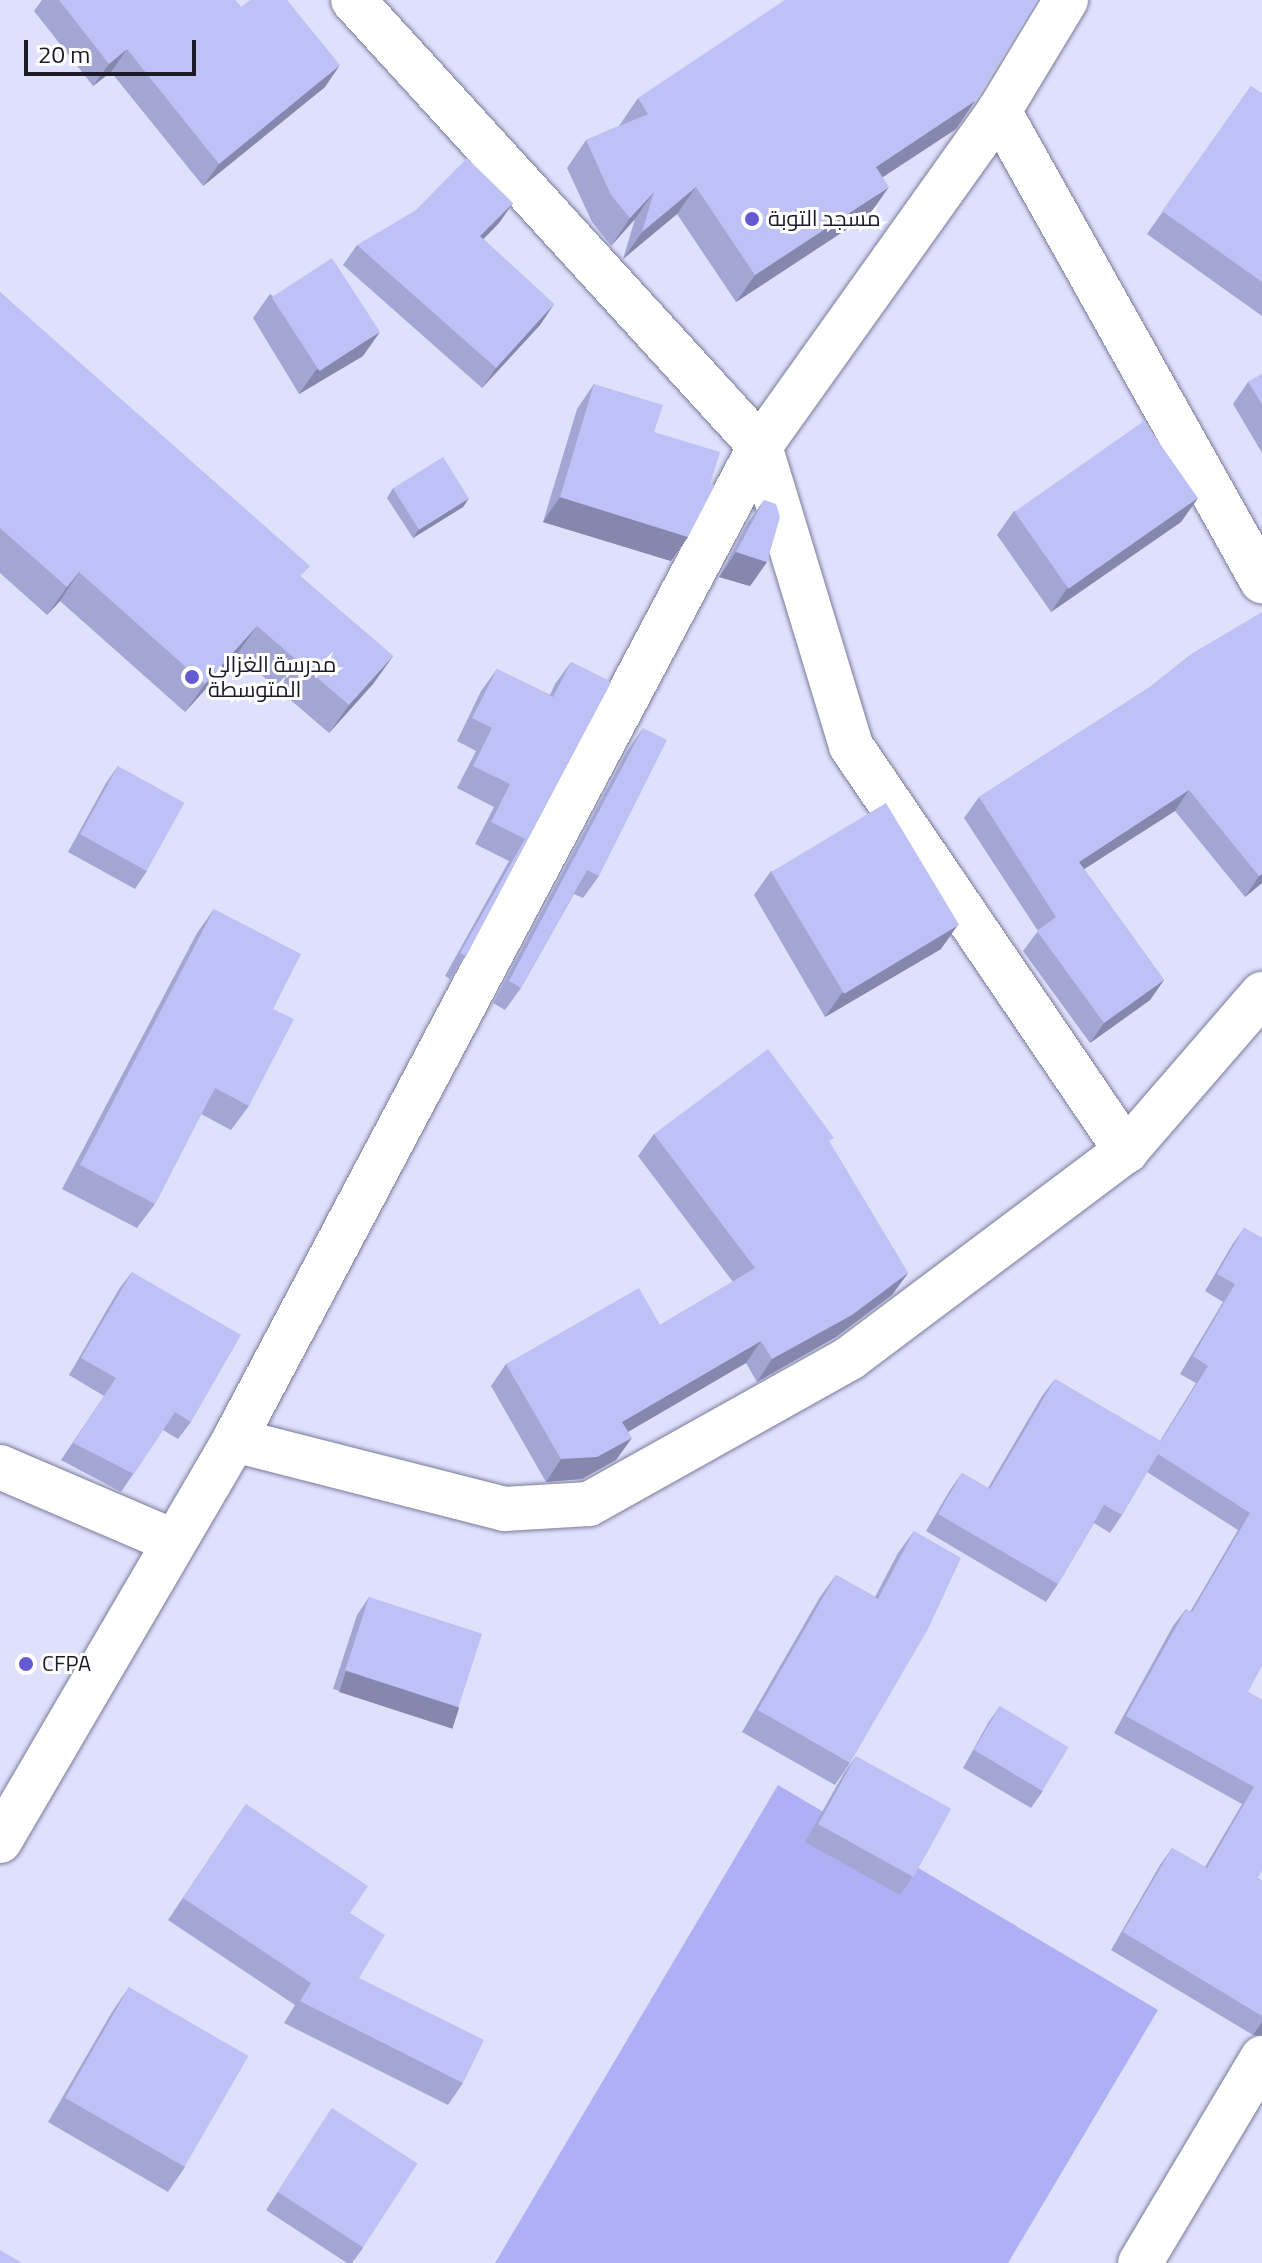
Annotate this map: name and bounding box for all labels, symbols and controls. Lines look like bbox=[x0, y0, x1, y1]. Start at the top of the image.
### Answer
scale bar bbox=[28, 24, 200, 74]
text: 20 m bbox=[38, 36, 90, 72]
place label: مسجد التوبة bbox=[768, 206, 881, 232]
marker: مسجد التوبة bbox=[743, 210, 761, 228]
place label: مدرسة الغزالي المتوسطة bbox=[208, 651, 336, 702]
marker: مدرسة الغزالي المتوسطة bbox=[183, 668, 201, 686]
place label: CFPA bbox=[42, 1651, 91, 1677]
marker: CFPA bbox=[17, 1655, 35, 1673]

